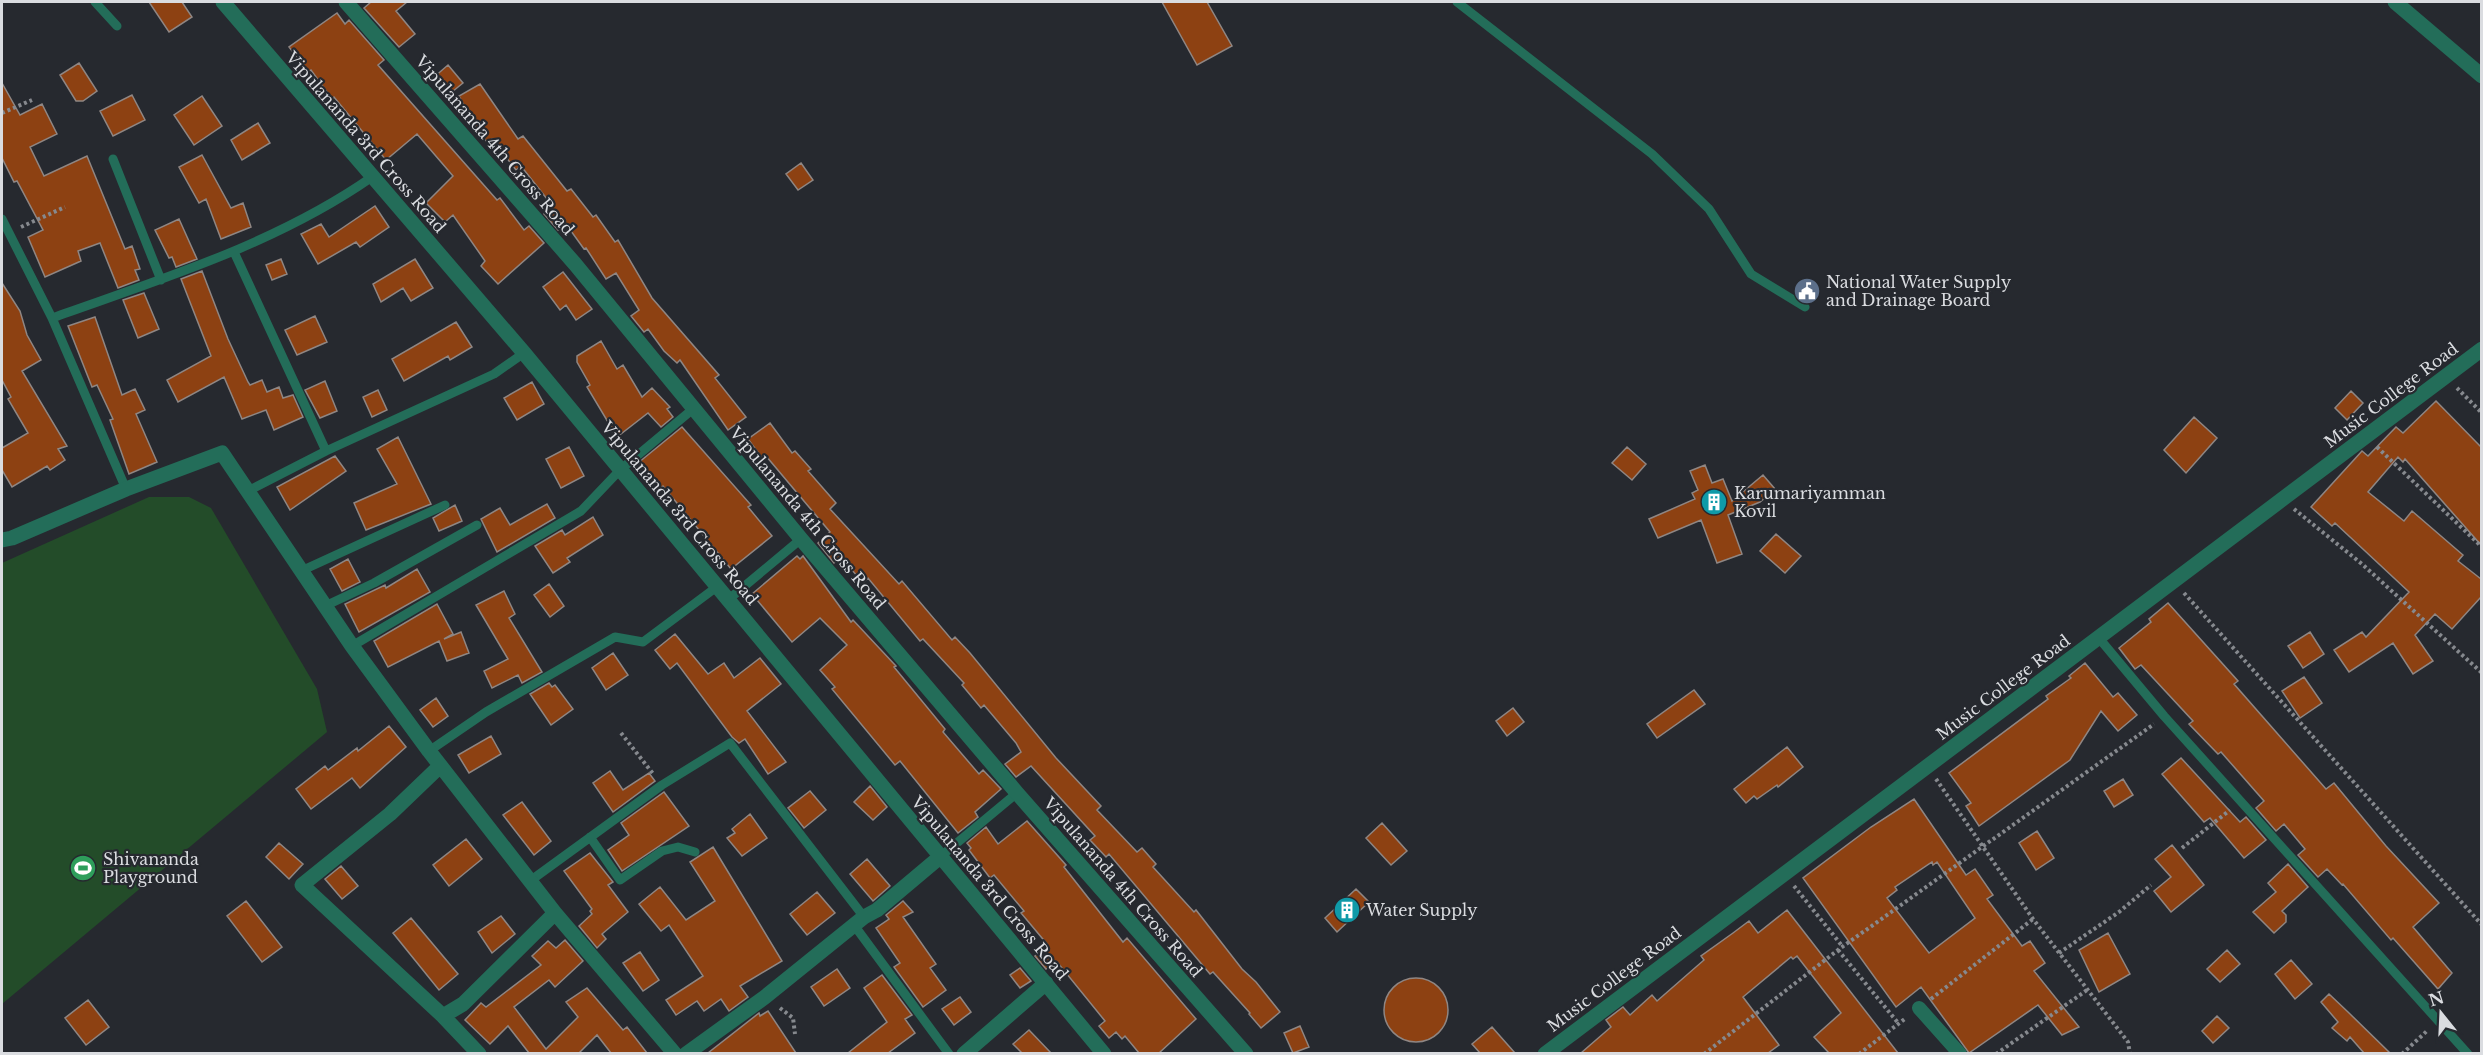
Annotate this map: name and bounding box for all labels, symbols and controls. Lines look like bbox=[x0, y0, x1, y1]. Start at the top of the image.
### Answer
street label: Vipulananda 3rd Cross Road bbox=[281, 47, 450, 237]
street label: Vipulananda 4th Cross Road bbox=[411, 50, 579, 239]
place label: National Water Supply and Drainage Board bbox=[1826, 272, 2012, 310]
public building icon: National Water Supply and Drainage Board bbox=[1792, 276, 1822, 306]
street label: Music College Road bbox=[2320, 338, 2462, 452]
street label: Vipulananda 3rd Cross Road bbox=[597, 416, 763, 609]
street label: Vipulananda 4th Cross Road bbox=[725, 422, 890, 613]
place label: Karumariyamman Kovil bbox=[1734, 483, 1886, 521]
building icon: Karumariyamman Kovil bbox=[1699, 487, 1729, 517]
street label: Music College Road bbox=[1932, 630, 2074, 744]
street label: Vipulananda 3rd Cross Road bbox=[907, 791, 1073, 984]
street label: Vipulananda 4th Cross Road bbox=[1039, 792, 1207, 981]
place label: Shivananda Playground bbox=[103, 849, 199, 887]
sports icon: Shivananda Playground bbox=[68, 853, 98, 883]
building icon: Water Supply bbox=[1332, 895, 1362, 925]
place label: Water Supply bbox=[1365, 900, 1478, 920]
street label: Music College Road bbox=[1543, 922, 1685, 1036]
north arrow bbox=[2411, 983, 2471, 1043]
text: N bbox=[2426, 987, 2447, 1011]

